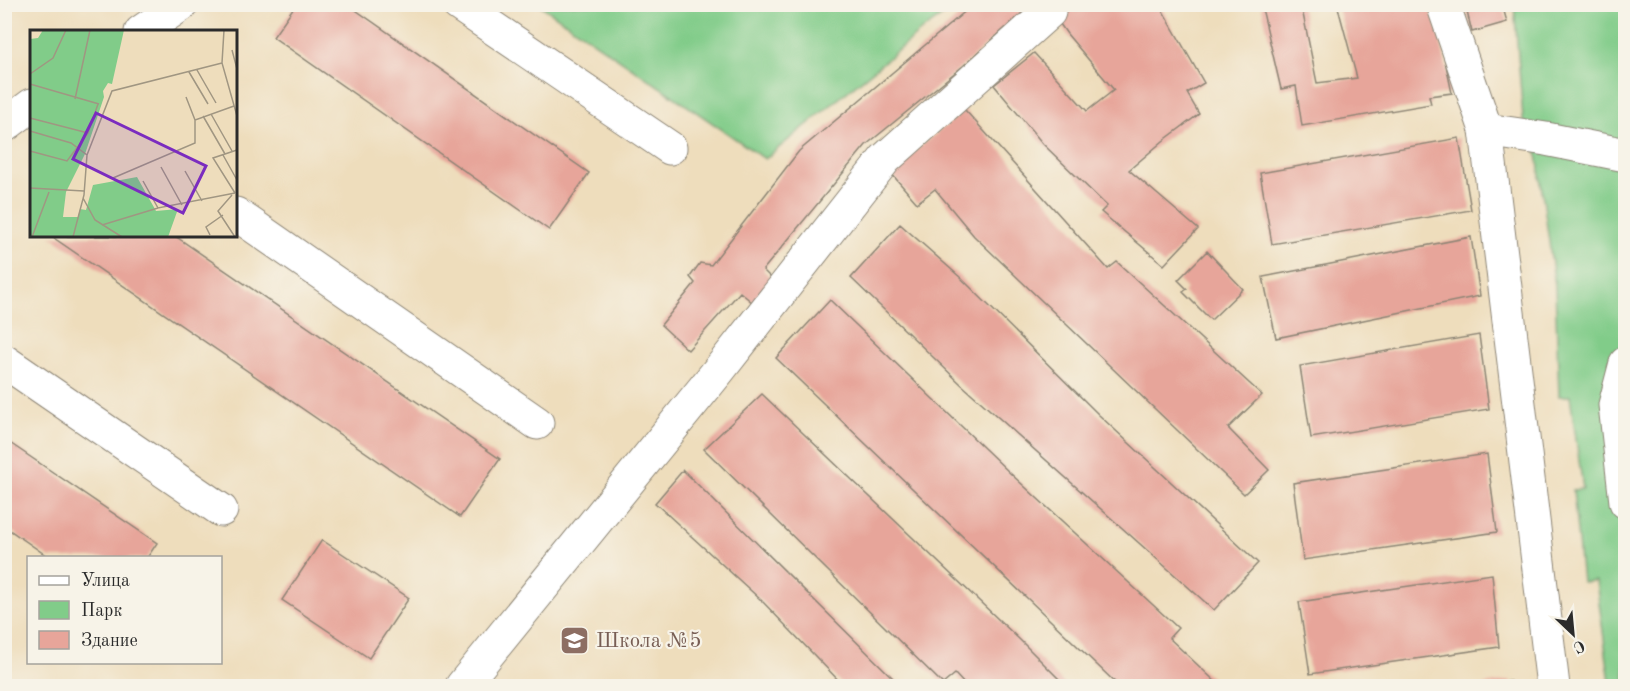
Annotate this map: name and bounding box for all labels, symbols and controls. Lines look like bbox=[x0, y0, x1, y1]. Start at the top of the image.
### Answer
inset map bbox=[30, 30, 237, 237]
legend bbox=[27, 556, 222, 664]
text: Улица bbox=[81, 572, 130, 590]
text: Парк bbox=[81, 602, 122, 620]
north arrow bbox=[1543, 604, 1603, 664]
school or university icon: Школа №5 bbox=[559, 625, 591, 657]
place label: Школа №5 bbox=[596, 631, 702, 652]
text: Здание bbox=[81, 632, 138, 650]
text: С bbox=[1570, 636, 1587, 655]

